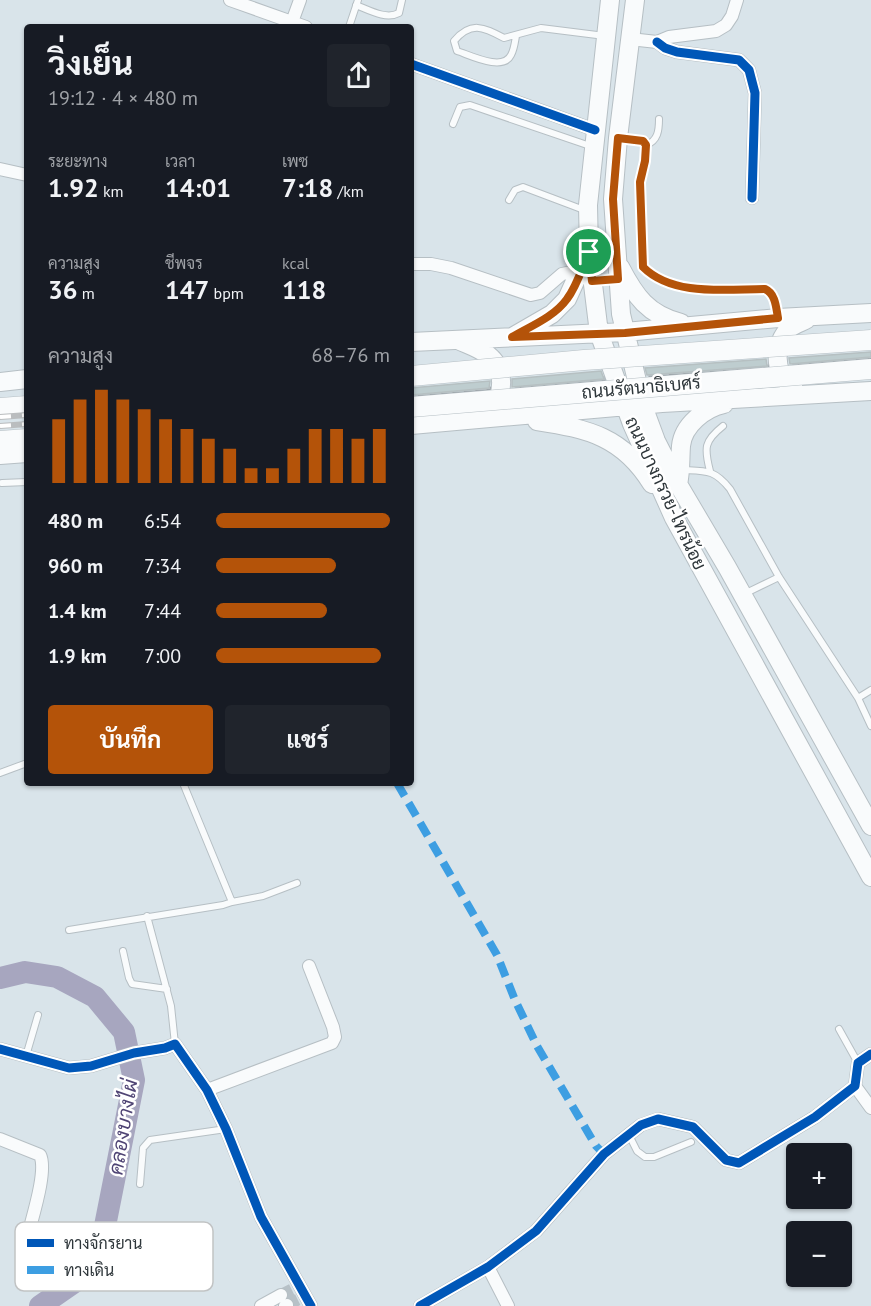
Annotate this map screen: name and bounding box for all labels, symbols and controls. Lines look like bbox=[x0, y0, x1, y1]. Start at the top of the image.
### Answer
text: วิ่งเย็น bbox=[48, 41, 133, 84]
button: share bbox=[327, 44, 390, 107]
text: 19:12 · 4 × 480 m bbox=[48, 85, 198, 111]
text: ระยะทาง bbox=[48, 151, 108, 171]
text: เวลา bbox=[165, 151, 195, 171]
text: เพซ bbox=[282, 151, 308, 171]
text: 1.92 bbox=[48, 171, 99, 204]
text: 14:01 bbox=[165, 171, 231, 204]
text: 7:18 bbox=[282, 171, 333, 204]
text: km bbox=[99, 181, 124, 201]
text: /km bbox=[333, 181, 364, 201]
pin bbox=[563, 226, 614, 277]
icon: arrive bbox=[572, 235, 605, 268]
text: ความสูง bbox=[48, 253, 100, 273]
text: ชีพจร bbox=[165, 253, 203, 273]
text: kcal bbox=[282, 253, 309, 273]
text: 36 bbox=[48, 273, 77, 306]
text: 147 bbox=[165, 273, 209, 306]
text: 118 bbox=[282, 273, 326, 306]
text: m bbox=[77, 283, 95, 303]
text: bpm bbox=[209, 283, 244, 303]
text: 68–76 m bbox=[312, 342, 390, 368]
text: ความสูง bbox=[48, 343, 113, 369]
street label: ถนนรัตนาธิเบศร์ bbox=[580, 369, 702, 404]
street label: ถนนบางกรวย-ไทรน้อย bbox=[620, 412, 713, 573]
text: 480 m bbox=[48, 508, 103, 534]
text: 6:54 bbox=[144, 508, 181, 534]
text: 960 m bbox=[48, 553, 103, 579]
text: 7:34 bbox=[144, 553, 181, 579]
text: 1.4 km bbox=[48, 598, 107, 624]
text: 7:44 bbox=[144, 598, 181, 624]
text: 1.9 km bbox=[48, 643, 107, 669]
text: 7:00 bbox=[144, 643, 181, 669]
button: บันทึก bbox=[48, 705, 213, 774]
button: แชร์ bbox=[225, 705, 390, 774]
water label: คลองบางไผ่ bbox=[103, 1076, 144, 1177]
map controls bbox=[786, 1143, 852, 1287]
button: + bbox=[786, 1143, 852, 1209]
button: − bbox=[786, 1221, 852, 1287]
legend bbox=[15, 1222, 213, 1291]
text: ทางจักรยาน bbox=[64, 1233, 143, 1253]
text: ทางเดิน bbox=[64, 1260, 114, 1280]

